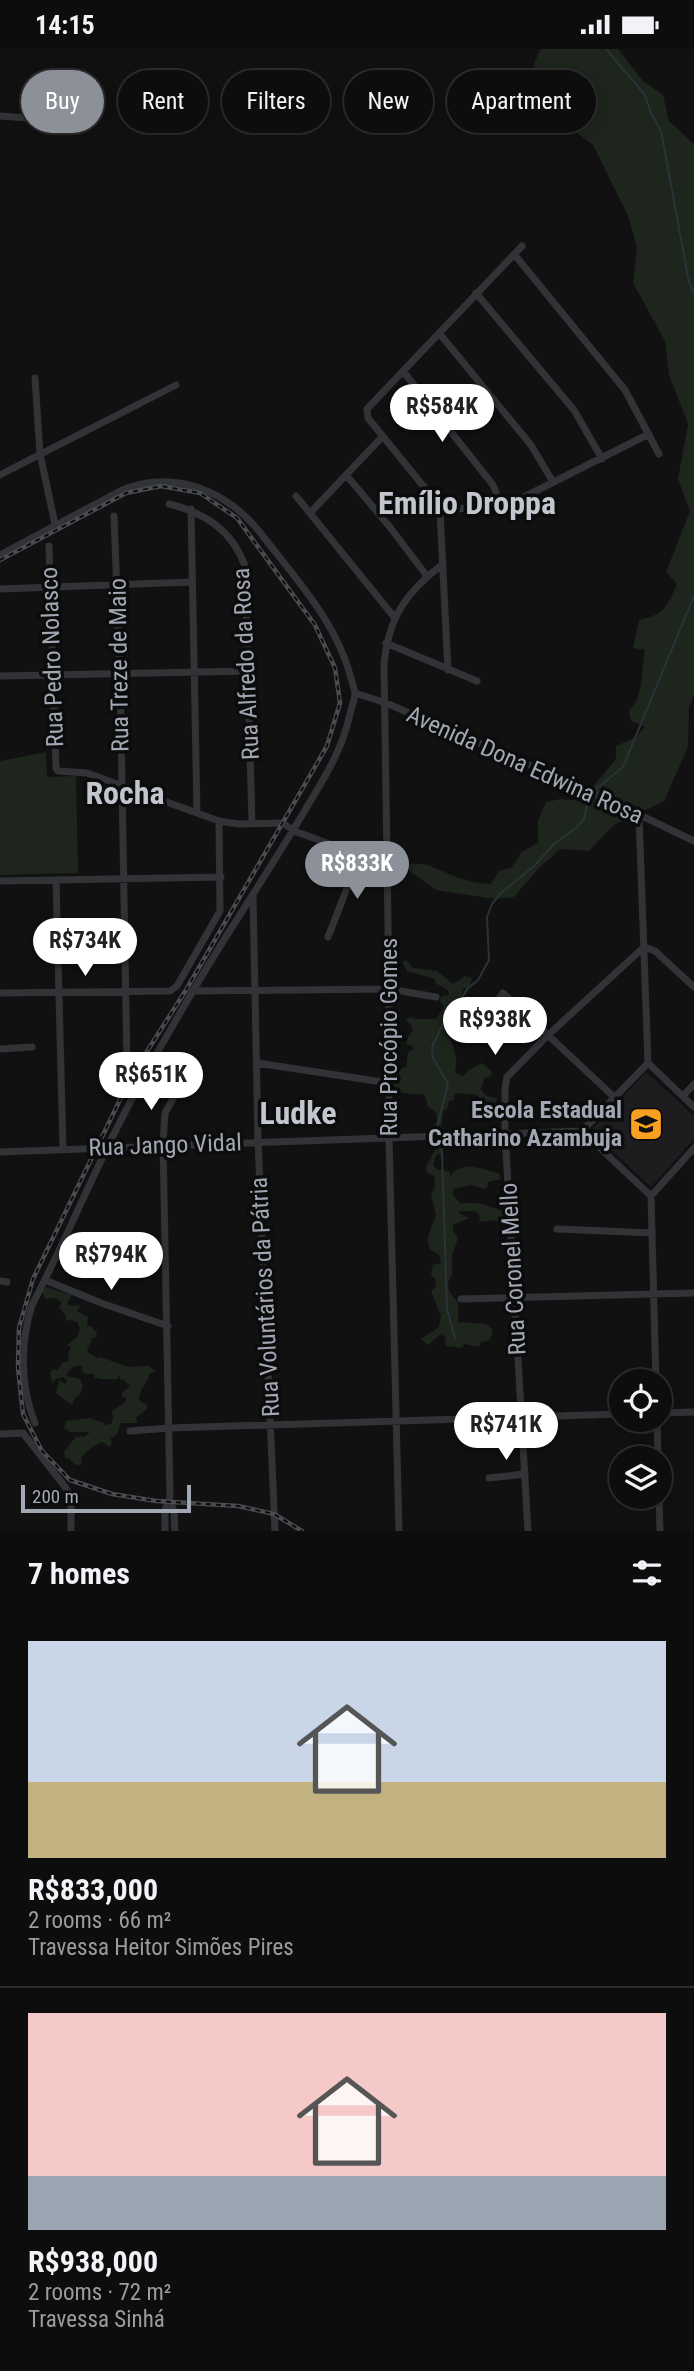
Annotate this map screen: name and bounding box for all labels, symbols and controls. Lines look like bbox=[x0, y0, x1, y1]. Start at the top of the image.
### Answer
text: 14:15 bbox=[35, 10, 95, 40]
chip: Buy bbox=[21, 70, 104, 133]
chip: Rent bbox=[118, 70, 208, 133]
chip: Filters bbox=[222, 70, 330, 133]
chip: New bbox=[344, 70, 433, 133]
chip: Apartment bbox=[447, 70, 596, 133]
pin: R$584K bbox=[385, 385, 499, 444]
text: R$584K bbox=[406, 393, 478, 420]
district label: Emílio Droppa bbox=[378, 484, 556, 522]
street label: Rua Pedro Nolasco bbox=[35, 566, 69, 748]
street label: Rua Alfredo da Rosa bbox=[227, 567, 265, 761]
street label: Rua Treze de Maio bbox=[103, 578, 135, 752]
street label: Avenida Dona Edwina Rosa bbox=[403, 700, 647, 830]
district label: Rocha bbox=[85, 774, 165, 812]
pin: R$833K bbox=[300, 841, 414, 901]
text: R$833K bbox=[321, 850, 393, 877]
pin: R$734K bbox=[28, 919, 142, 978]
text: R$734K bbox=[49, 927, 121, 954]
street label: Rua Procópio Gomes bbox=[375, 938, 403, 1136]
pin: R$938K bbox=[438, 997, 552, 1057]
text: R$938K bbox=[459, 1006, 531, 1033]
pin: R$651K bbox=[94, 1053, 208, 1112]
text: R$651K bbox=[115, 1061, 187, 1088]
district label: Ludke bbox=[260, 1094, 336, 1132]
place label: Escola Estadual Catharino Azambuja bbox=[428, 1096, 622, 1152]
school or university icon: Escola Estadual Catharino Azambuja bbox=[627, 1105, 665, 1143]
street label: Rua Jango Vidal bbox=[88, 1128, 242, 1162]
street label: Rua Voluntários da Pátria bbox=[245, 1176, 285, 1418]
street label: Rua Coronel Mello bbox=[495, 1182, 531, 1356]
pin: R$794K bbox=[54, 1233, 168, 1292]
text: R$794K bbox=[75, 1241, 147, 1268]
map controls bbox=[609, 1369, 672, 1509]
button: locate bbox=[609, 1369, 672, 1432]
pin: R$741K bbox=[449, 1403, 563, 1462]
text: R$741K bbox=[470, 1411, 542, 1438]
button: layers bbox=[609, 1446, 672, 1509]
scale bar bbox=[21, 1482, 191, 1514]
text: 200 m bbox=[32, 1485, 79, 1508]
icon: filters bbox=[628, 1554, 666, 1592]
text: 7 homes bbox=[28, 1556, 130, 1591]
icon: home bbox=[284, 1686, 410, 1812]
text: R$833,000 bbox=[28, 1872, 158, 1907]
text: 2 rooms · 66 m² bbox=[28, 1907, 171, 1934]
text: Travessa Heitor Simões Pires bbox=[28, 1934, 294, 1961]
icon: home bbox=[284, 2058, 410, 2184]
text: R$938,000 bbox=[28, 2244, 158, 2279]
text: 2 rooms · 72 m² bbox=[28, 2279, 171, 2306]
text: Travessa Sinhá bbox=[28, 2306, 165, 2333]

